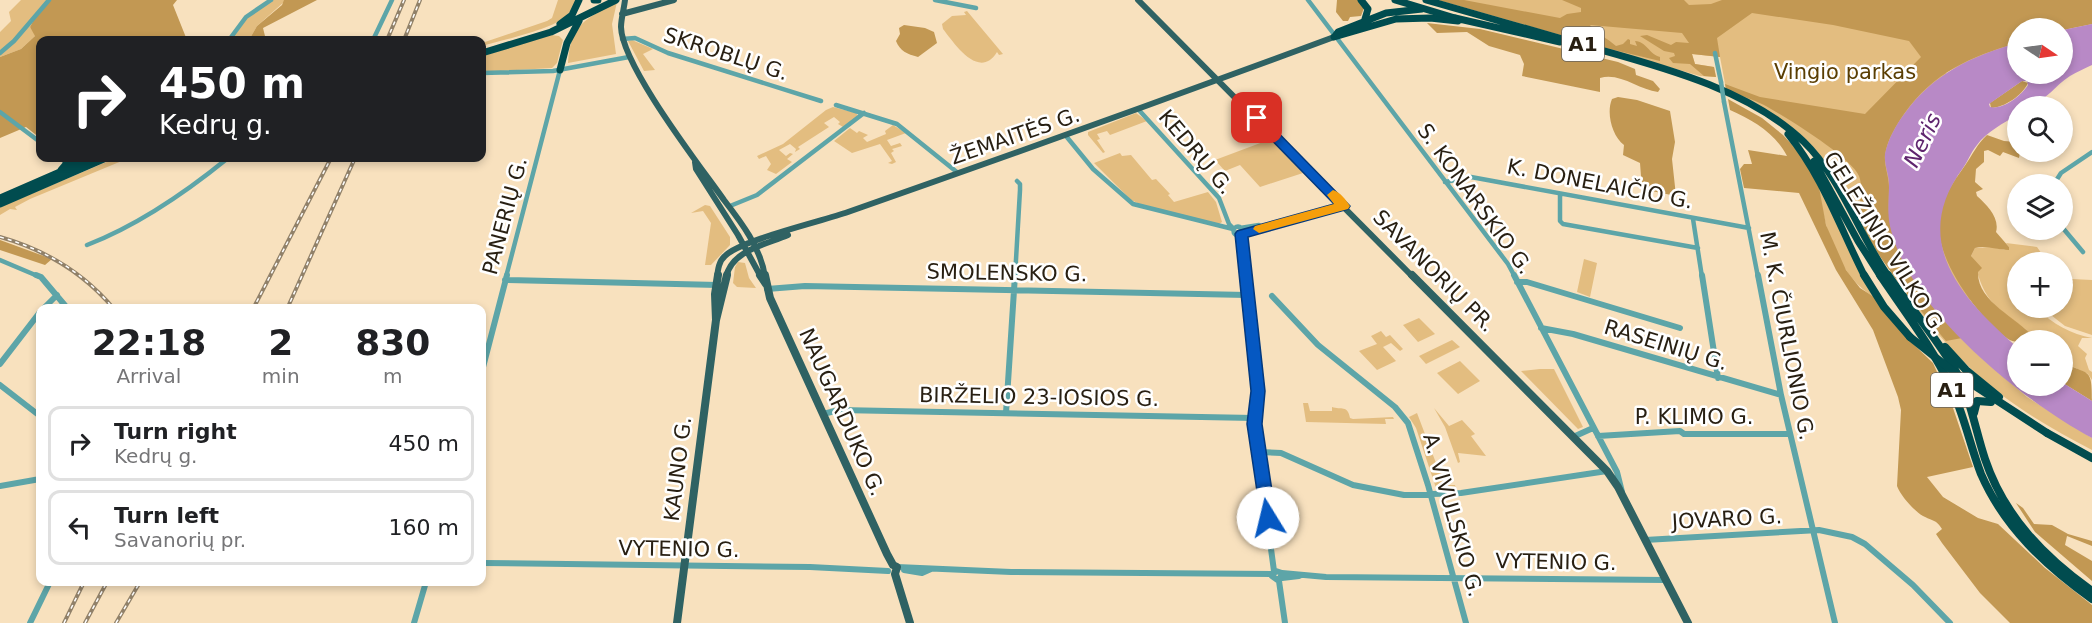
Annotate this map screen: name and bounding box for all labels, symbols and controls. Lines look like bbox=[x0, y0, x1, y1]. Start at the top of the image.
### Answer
north arrow bbox=[2007, 18, 2073, 84]
map controls bbox=[2007, 18, 2073, 396]
street label: SKROBLŲ G. bbox=[661, 23, 791, 85]
road number: A1 bbox=[1562, 27, 1604, 61]
text: 450 m bbox=[159, 59, 305, 108]
icon: right bbox=[60, 60, 138, 138]
park label: Vingio parkas bbox=[1774, 60, 1916, 84]
pin bbox=[1231, 92, 1282, 143]
button: search bbox=[2007, 96, 2073, 162]
icon: arrive bbox=[1240, 101, 1273, 134]
street label: ŽEMAITĖS G. bbox=[947, 102, 1083, 169]
street label: KEDRŲ G. bbox=[1154, 105, 1238, 199]
text: Kedrų g. bbox=[159, 109, 272, 140]
water label: Neris bbox=[1899, 109, 1946, 171]
street label: S. KONARSKIO G. bbox=[1412, 119, 1538, 279]
street label: GELEŽINIO VILKO G. bbox=[1819, 147, 1952, 339]
street label: K. DONELAIČIO G. bbox=[1505, 153, 1695, 214]
street label: PANERIŲ G. bbox=[478, 155, 532, 277]
button: layers bbox=[2007, 174, 2073, 240]
street label: SAVANORIŲ PR. bbox=[1368, 205, 1500, 337]
street label: M. K. ČIURLIONIO G. bbox=[1755, 230, 1820, 442]
button: + bbox=[2007, 252, 2073, 318]
street label: SMOLENSKO G. bbox=[926, 260, 1088, 286]
street label: RASEINIŲ G. bbox=[1601, 315, 1731, 375]
text: 22:18 bbox=[92, 322, 206, 363]
text: 2 bbox=[268, 322, 293, 363]
text: 830 bbox=[355, 322, 430, 363]
street label: NAUGARDUKO G. bbox=[794, 324, 890, 500]
button: − bbox=[2007, 330, 2073, 396]
text: Arrival bbox=[116, 364, 181, 388]
text: min bbox=[262, 364, 300, 388]
text: m bbox=[383, 364, 403, 388]
road number: A1 bbox=[1931, 373, 1973, 407]
street label: BIRŽELIO 23-IOSIOS G. bbox=[919, 382, 1159, 411]
street label: P. KLIMO G. bbox=[1635, 405, 1753, 429]
street label: KAUNO G. bbox=[660, 415, 696, 523]
text: Turn right bbox=[114, 419, 237, 444]
icon: right bbox=[63, 427, 96, 460]
text: 450 m bbox=[389, 431, 459, 456]
street label: A. VIVULSKIO G. bbox=[1418, 431, 1488, 599]
text: Kedrų g. bbox=[114, 444, 197, 468]
position arrow bbox=[1236, 486, 1300, 550]
text: Turn left bbox=[114, 503, 219, 528]
street label: JOVARO G. bbox=[1669, 504, 1783, 534]
icon: left bbox=[63, 511, 96, 544]
text: 160 m bbox=[389, 515, 459, 540]
text: Savanorių pr. bbox=[114, 528, 246, 552]
street label: VYTENIO G. bbox=[618, 536, 740, 562]
street label: VYTENIO G. bbox=[1495, 549, 1617, 575]

